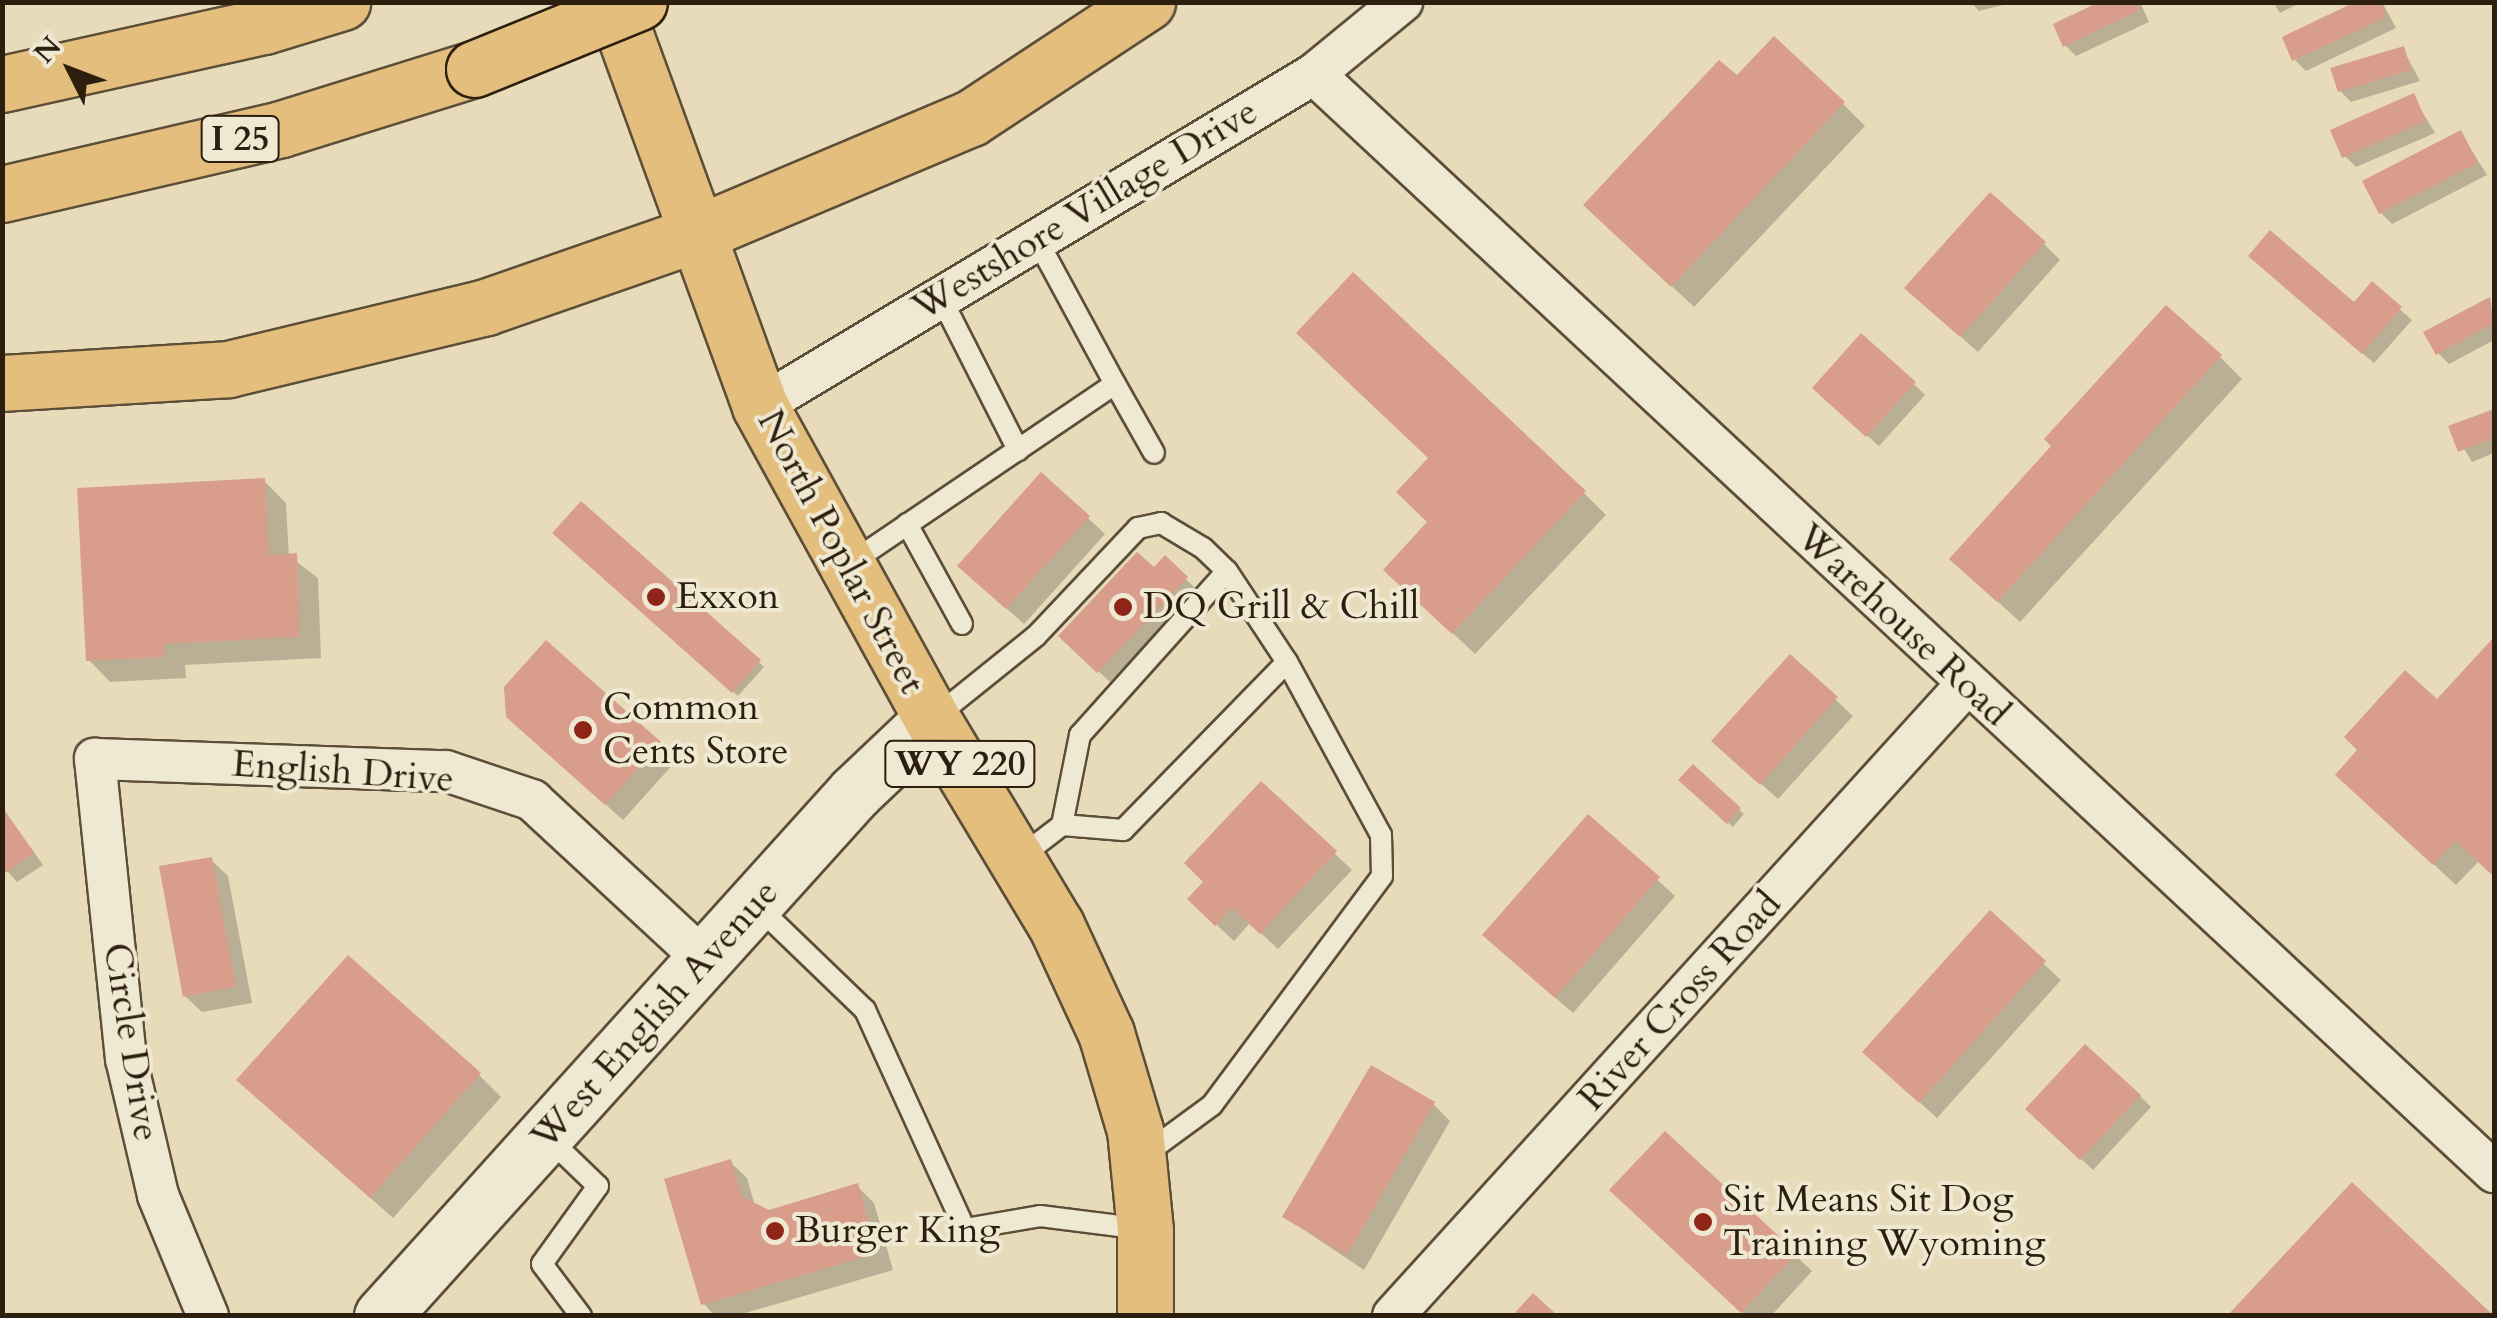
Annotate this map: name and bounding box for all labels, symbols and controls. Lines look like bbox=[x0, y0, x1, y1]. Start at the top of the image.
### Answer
north arrow bbox=[20, 20, 120, 120]
text: N bbox=[25, 28, 70, 72]
street label: Westshore Village Drive bbox=[904, 89, 1266, 331]
road number: I 25 bbox=[200, 109, 280, 169]
street label: North Poplar Street bbox=[747, 402, 935, 702]
street label: Warehouse Road bbox=[1787, 514, 2019, 736]
place label: Exxon bbox=[676, 574, 779, 620]
place label: DQ Grill & Chill bbox=[1143, 584, 1419, 630]
marker: Exxon bbox=[645, 586, 667, 608]
marker: DQ Grill & Chill bbox=[1112, 596, 1134, 618]
place label: Common Cents Store bbox=[603, 685, 789, 774]
marker: Common Cents Store bbox=[572, 719, 594, 741]
road number: WY 220 bbox=[882, 734, 1038, 794]
street label: English Drive bbox=[230, 741, 456, 803]
street label: West English Avenue bbox=[522, 870, 788, 1160]
street label: River Cross Road bbox=[1569, 882, 1791, 1120]
street label: Circle Drive bbox=[93, 940, 169, 1144]
place label: Sit Means Sit Dog Training Wyoming bbox=[1723, 1177, 2046, 1266]
place label: Burger King bbox=[795, 1208, 1000, 1254]
marker: Sit Means Sit Dog Training Wyoming bbox=[1692, 1211, 1714, 1233]
marker: Burger King bbox=[764, 1220, 786, 1242]

